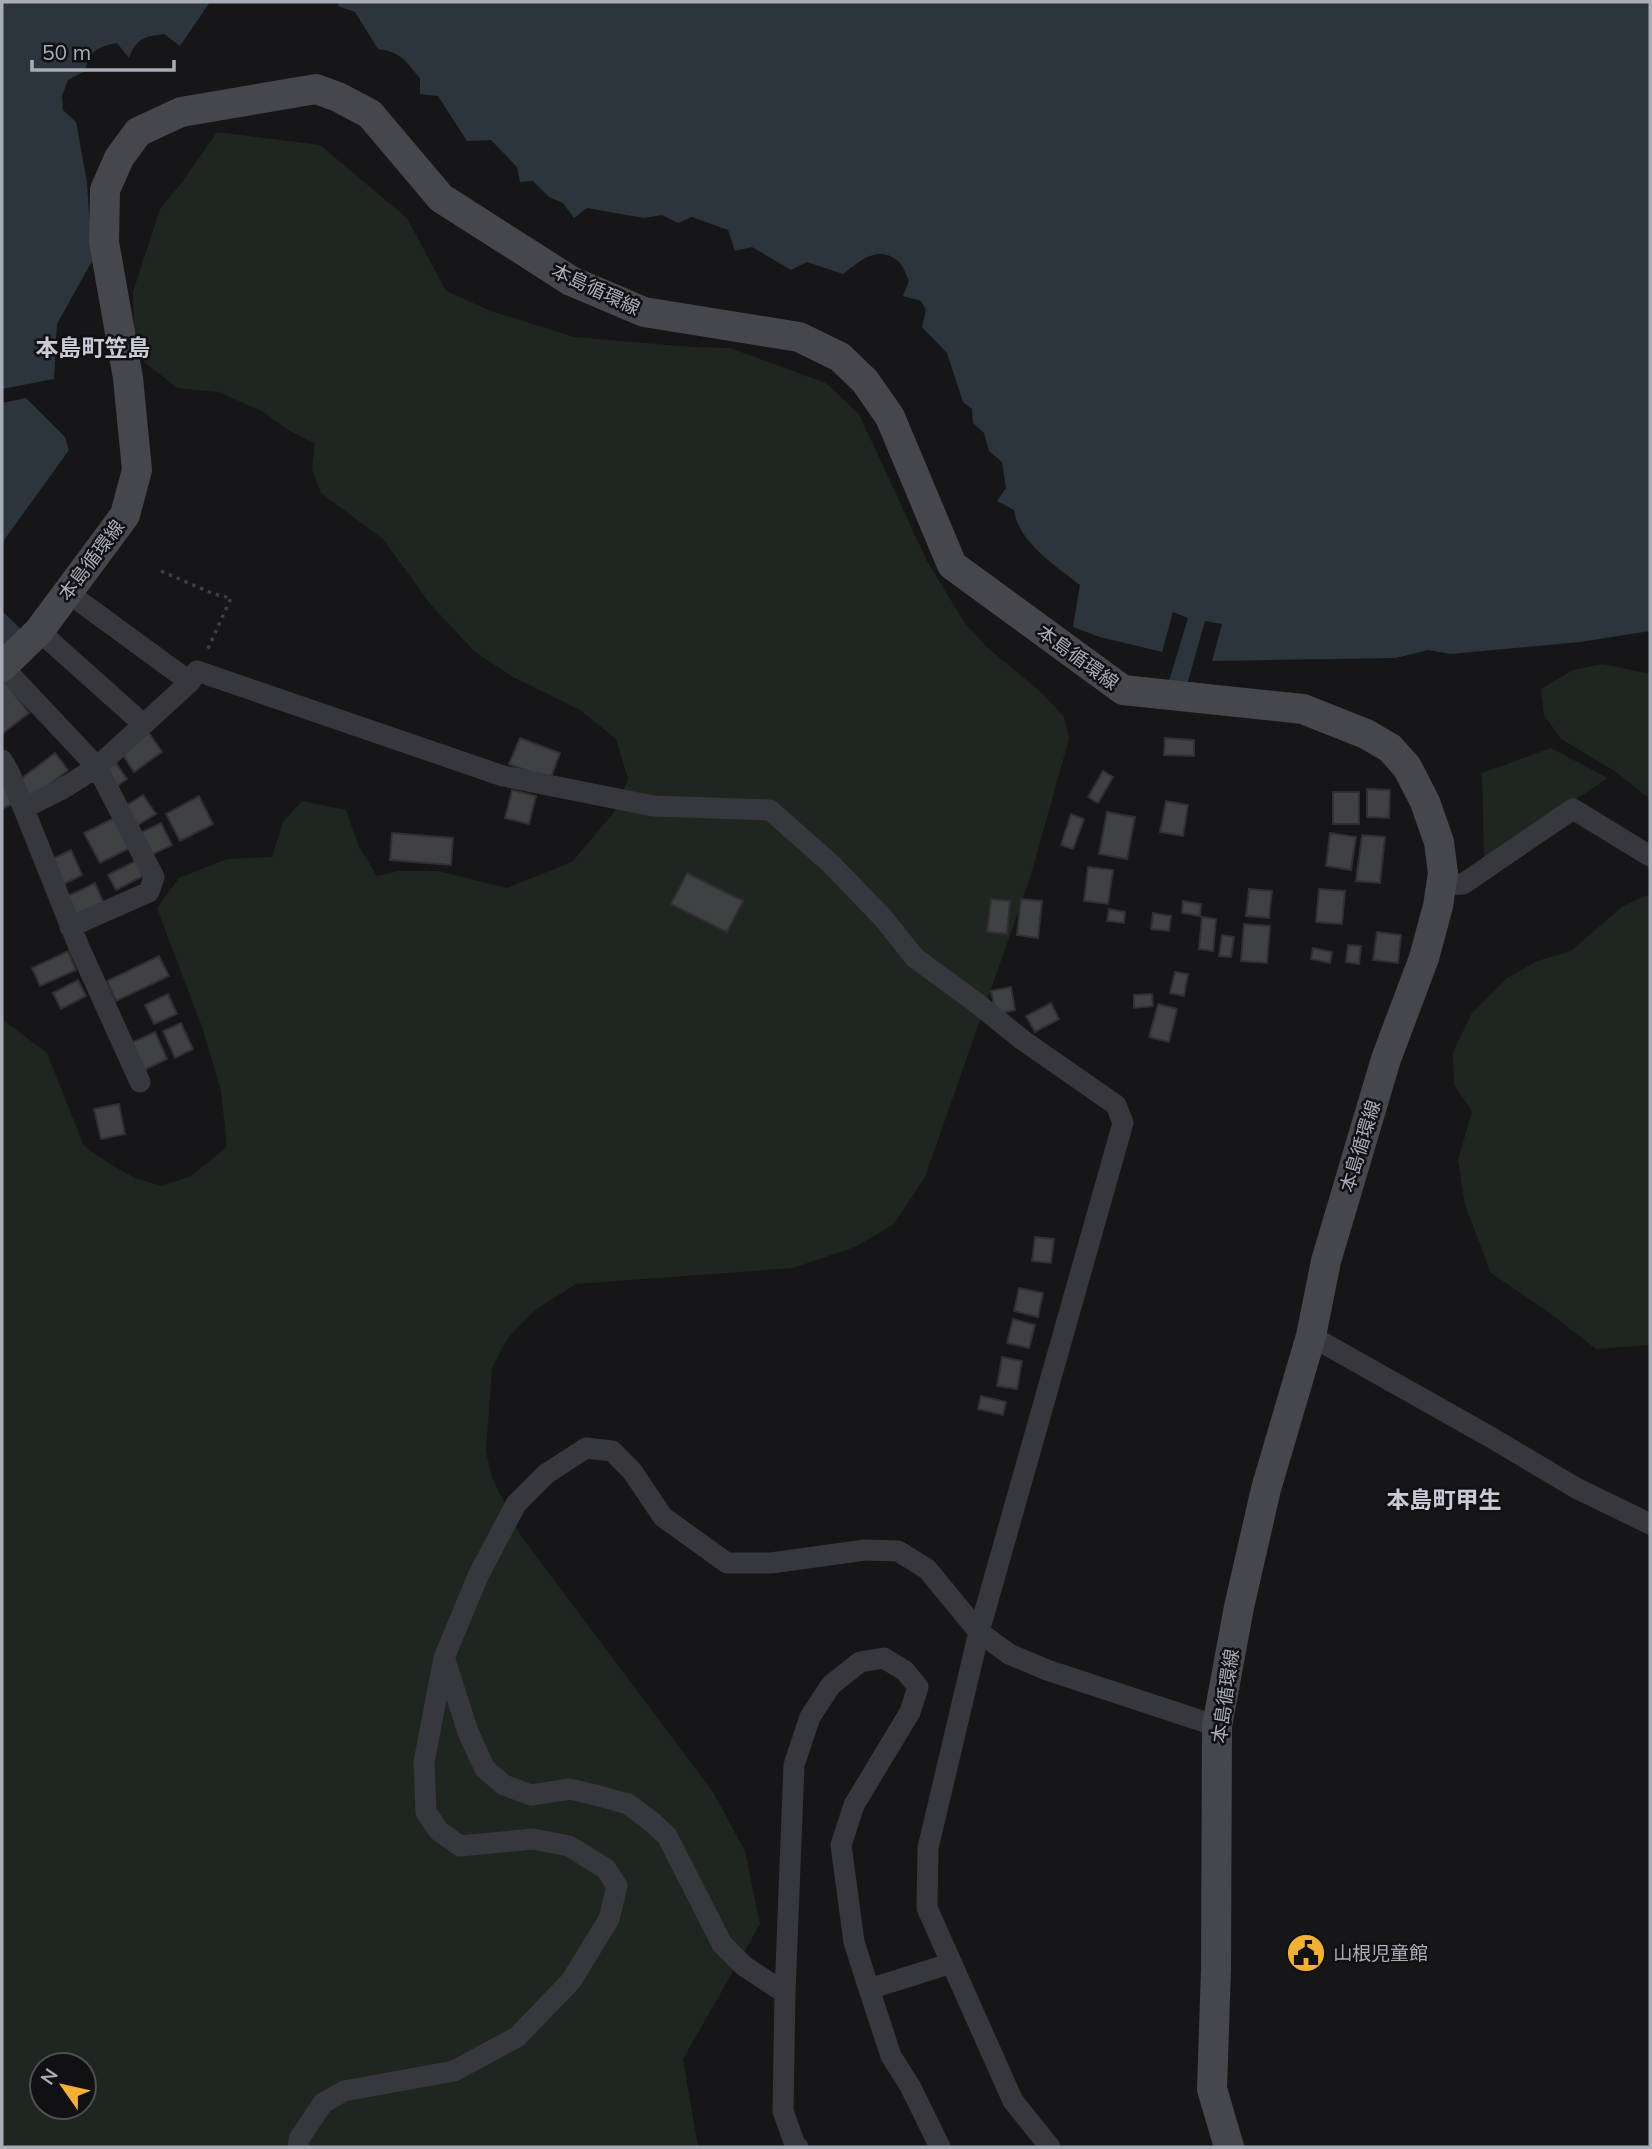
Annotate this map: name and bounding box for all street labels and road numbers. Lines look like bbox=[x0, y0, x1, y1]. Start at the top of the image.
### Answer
street label: 本島循環線 bbox=[548, 258, 644, 320]
street label: 本島循環線 bbox=[53, 515, 129, 605]
street label: 本島循環線 bbox=[1033, 619, 1123, 695]
street label: 本島循環線 bbox=[1335, 1097, 1385, 1195]
street label: 本島循環線 bbox=[1207, 1647, 1243, 1745]

